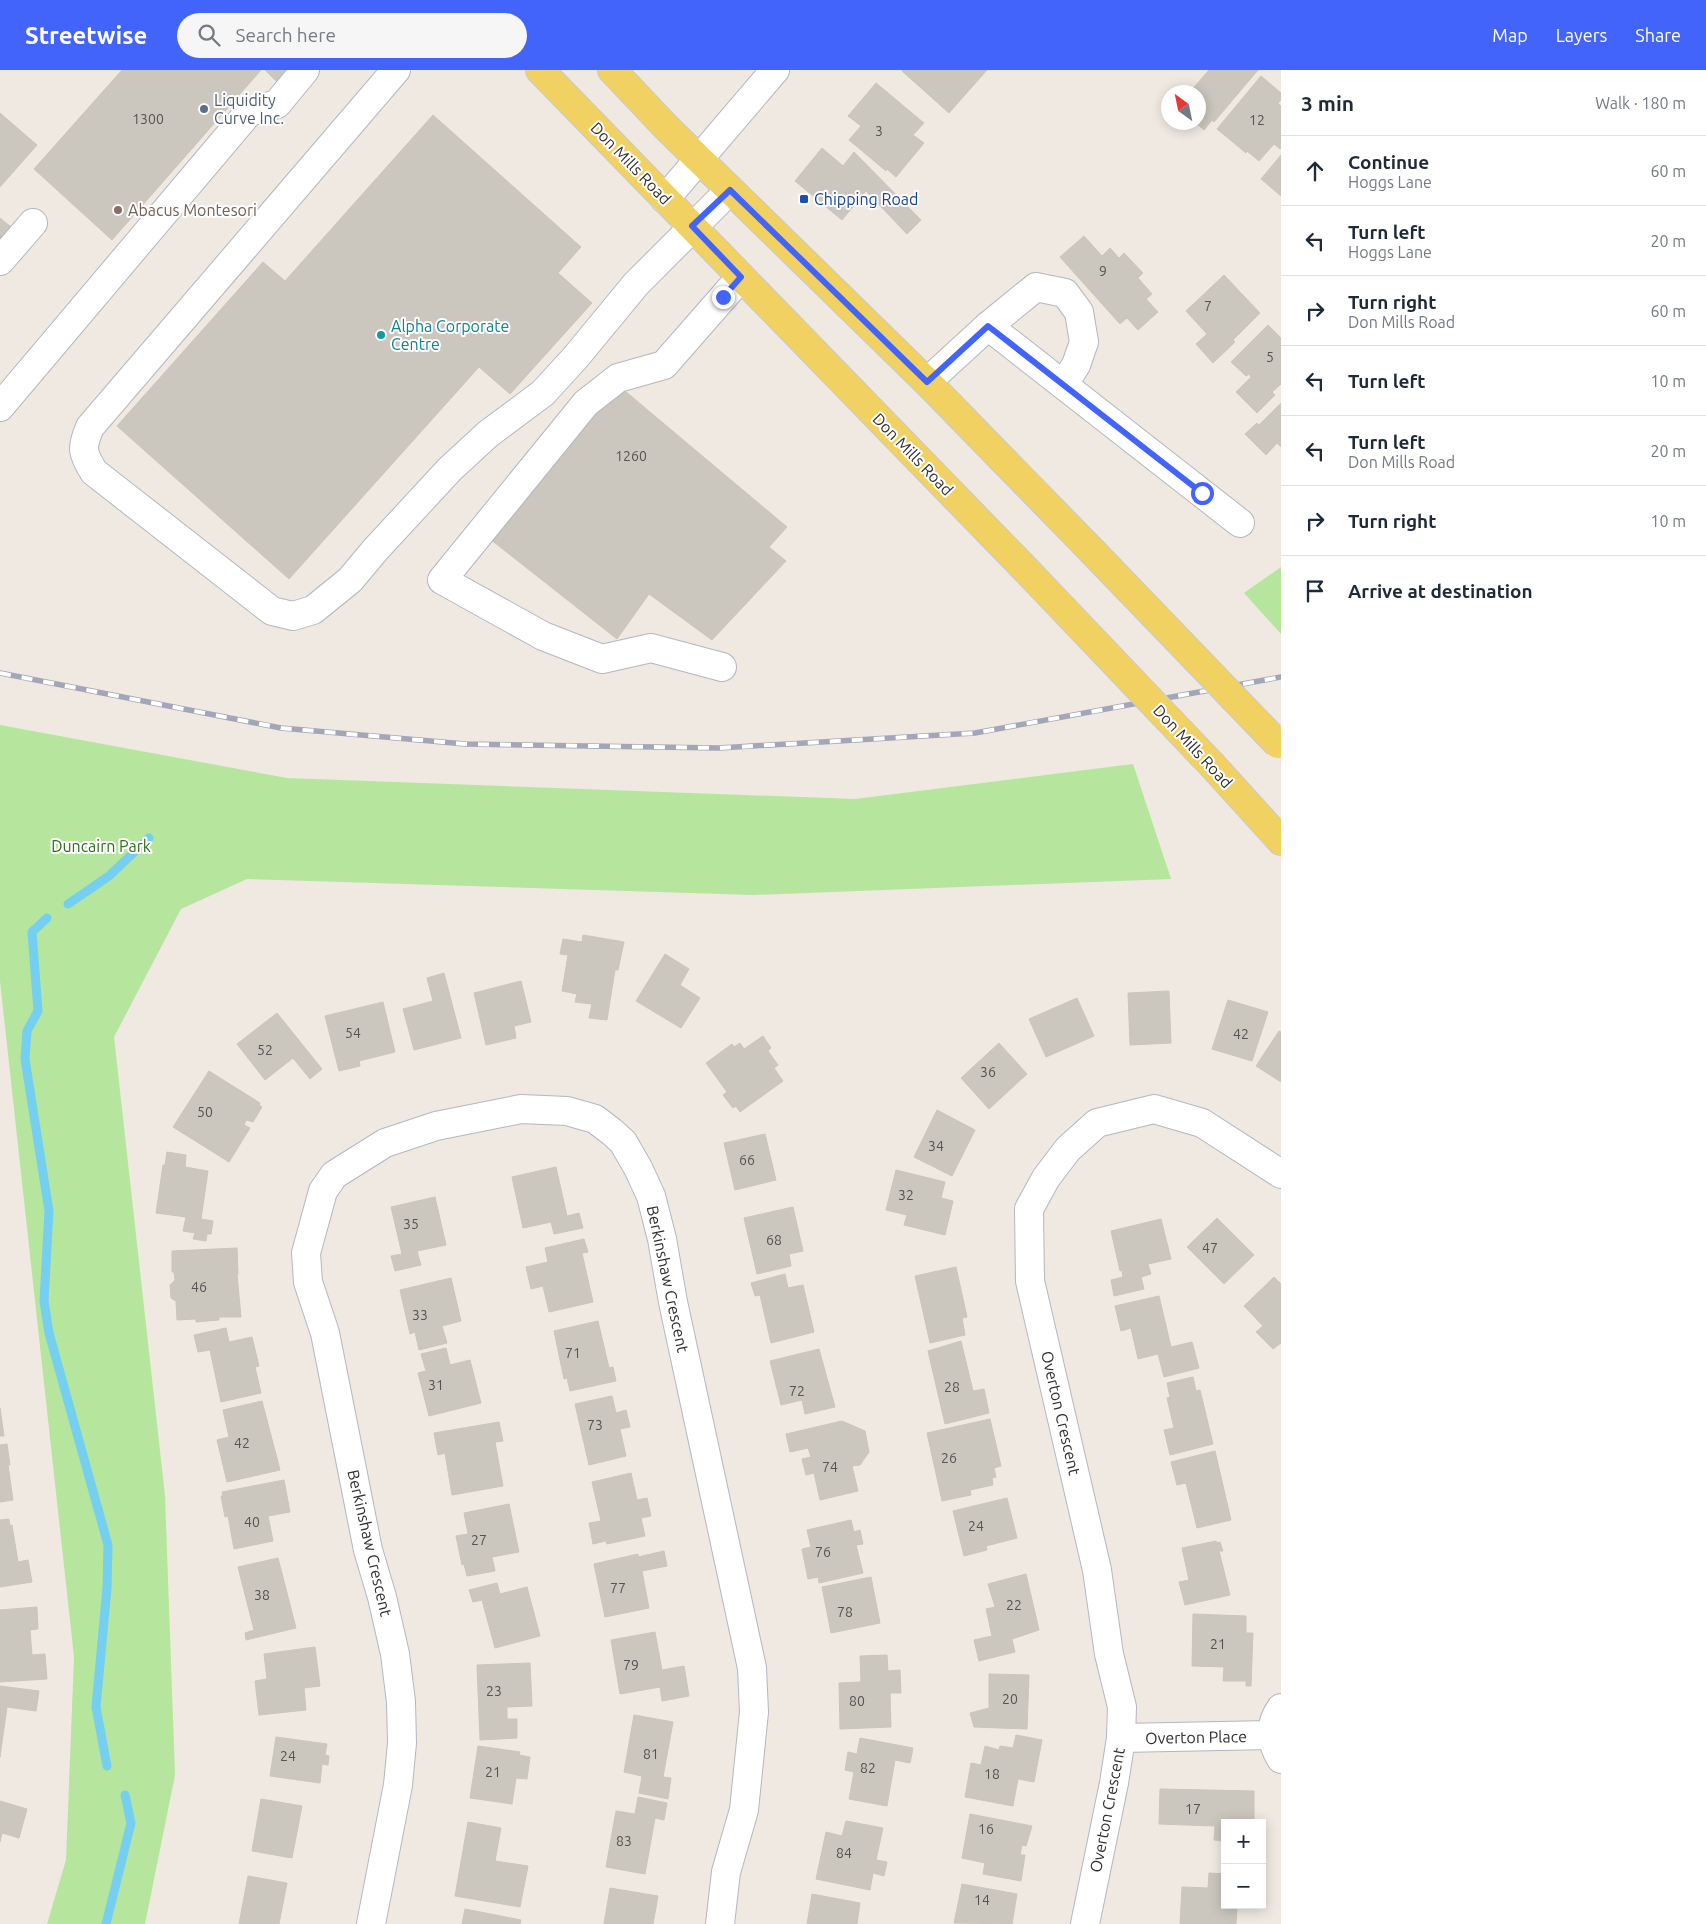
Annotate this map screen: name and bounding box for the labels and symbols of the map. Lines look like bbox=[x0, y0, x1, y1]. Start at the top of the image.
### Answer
north arrow bbox=[1161, 85, 1206, 130]
place label: Liquidity Curve Inc. bbox=[214, 91, 284, 127]
marker: Liquidity Curve Inc. bbox=[198, 103, 210, 115]
house number: 1300 bbox=[132, 111, 164, 127]
house number: 12 bbox=[1249, 112, 1265, 128]
street label: Don Mills Road bbox=[587, 118, 675, 208]
house number: 3 bbox=[875, 123, 883, 139]
place label: Chipping Road bbox=[814, 190, 918, 208]
marker: Chipping Road bbox=[798, 193, 810, 205]
place label: Abacus Montesori bbox=[128, 201, 257, 219]
marker: Abacus Montesori bbox=[112, 204, 124, 216]
house number: 9 bbox=[1099, 263, 1107, 279]
route end bbox=[712, 286, 735, 309]
house number: 7 bbox=[1204, 298, 1212, 314]
place label: Alpha Corporate Centre bbox=[391, 317, 509, 353]
marker: Alpha Corporate Centre bbox=[375, 329, 387, 341]
house number: 5 bbox=[1266, 349, 1274, 365]
street label: Don Mills Road bbox=[869, 409, 957, 499]
house number: 1260 bbox=[615, 448, 647, 464]
route start bbox=[1191, 482, 1214, 505]
street label: Don Mills Road bbox=[1150, 701, 1236, 791]
park label: Duncairn Park bbox=[51, 837, 151, 855]
house number: 54 bbox=[345, 1025, 361, 1041]
house number: 42 bbox=[1233, 1026, 1249, 1042]
house number: 52 bbox=[257, 1042, 273, 1058]
house number: 36 bbox=[980, 1064, 996, 1080]
house number: 50 bbox=[197, 1104, 213, 1120]
house number: 34 bbox=[928, 1138, 944, 1154]
house number: 66 bbox=[739, 1152, 755, 1168]
house number: 32 bbox=[898, 1187, 914, 1203]
street label: Berkinshaw Crescent bbox=[644, 1204, 693, 1355]
house number: 35 bbox=[403, 1216, 419, 1232]
house number: 68 bbox=[766, 1232, 782, 1248]
house number: 47 bbox=[1202, 1240, 1218, 1256]
house number: 46 bbox=[191, 1279, 207, 1295]
house number: 33 bbox=[412, 1307, 428, 1323]
house number: 71 bbox=[565, 1345, 581, 1361]
street label: Overton Crescent bbox=[1038, 1349, 1084, 1477]
house number: 31 bbox=[428, 1377, 444, 1393]
house number: 28 bbox=[944, 1379, 960, 1395]
house number: 72 bbox=[789, 1383, 805, 1399]
house number: 73 bbox=[587, 1417, 603, 1433]
house number: 42 bbox=[234, 1435, 250, 1451]
house number: 26 bbox=[941, 1450, 957, 1466]
house number: 74 bbox=[822, 1459, 838, 1475]
street label: Berkinshaw Crescent bbox=[344, 1468, 396, 1619]
house number: 40 bbox=[244, 1514, 260, 1530]
house number: 24 bbox=[968, 1518, 984, 1534]
house number: 27 bbox=[471, 1532, 487, 1548]
house number: 76 bbox=[815, 1544, 831, 1560]
house number: 77 bbox=[610, 1580, 626, 1596]
house number: 38 bbox=[254, 1587, 270, 1603]
house number: 22 bbox=[1006, 1597, 1022, 1613]
house number: 78 bbox=[837, 1604, 853, 1620]
house number: 21 bbox=[1210, 1636, 1226, 1652]
house number: 79 bbox=[623, 1657, 639, 1673]
house number: 23 bbox=[486, 1683, 502, 1699]
house number: 20 bbox=[1002, 1691, 1018, 1707]
house number: 80 bbox=[849, 1693, 865, 1709]
street label: Overton Place bbox=[1145, 1727, 1247, 1747]
street label: Overton Crescent bbox=[1086, 1745, 1128, 1874]
house number: 81 bbox=[643, 1746, 659, 1762]
house number: 24 bbox=[280, 1748, 296, 1764]
house number: 82 bbox=[860, 1760, 876, 1776]
house number: 21 bbox=[485, 1764, 501, 1780]
house number: 18 bbox=[984, 1766, 1000, 1782]
house number: 17 bbox=[1185, 1801, 1201, 1817]
house number: 16 bbox=[978, 1821, 994, 1837]
house number: 83 bbox=[616, 1833, 632, 1849]
house number: 84 bbox=[836, 1845, 852, 1861]
house number: 14 bbox=[974, 1892, 990, 1908]

